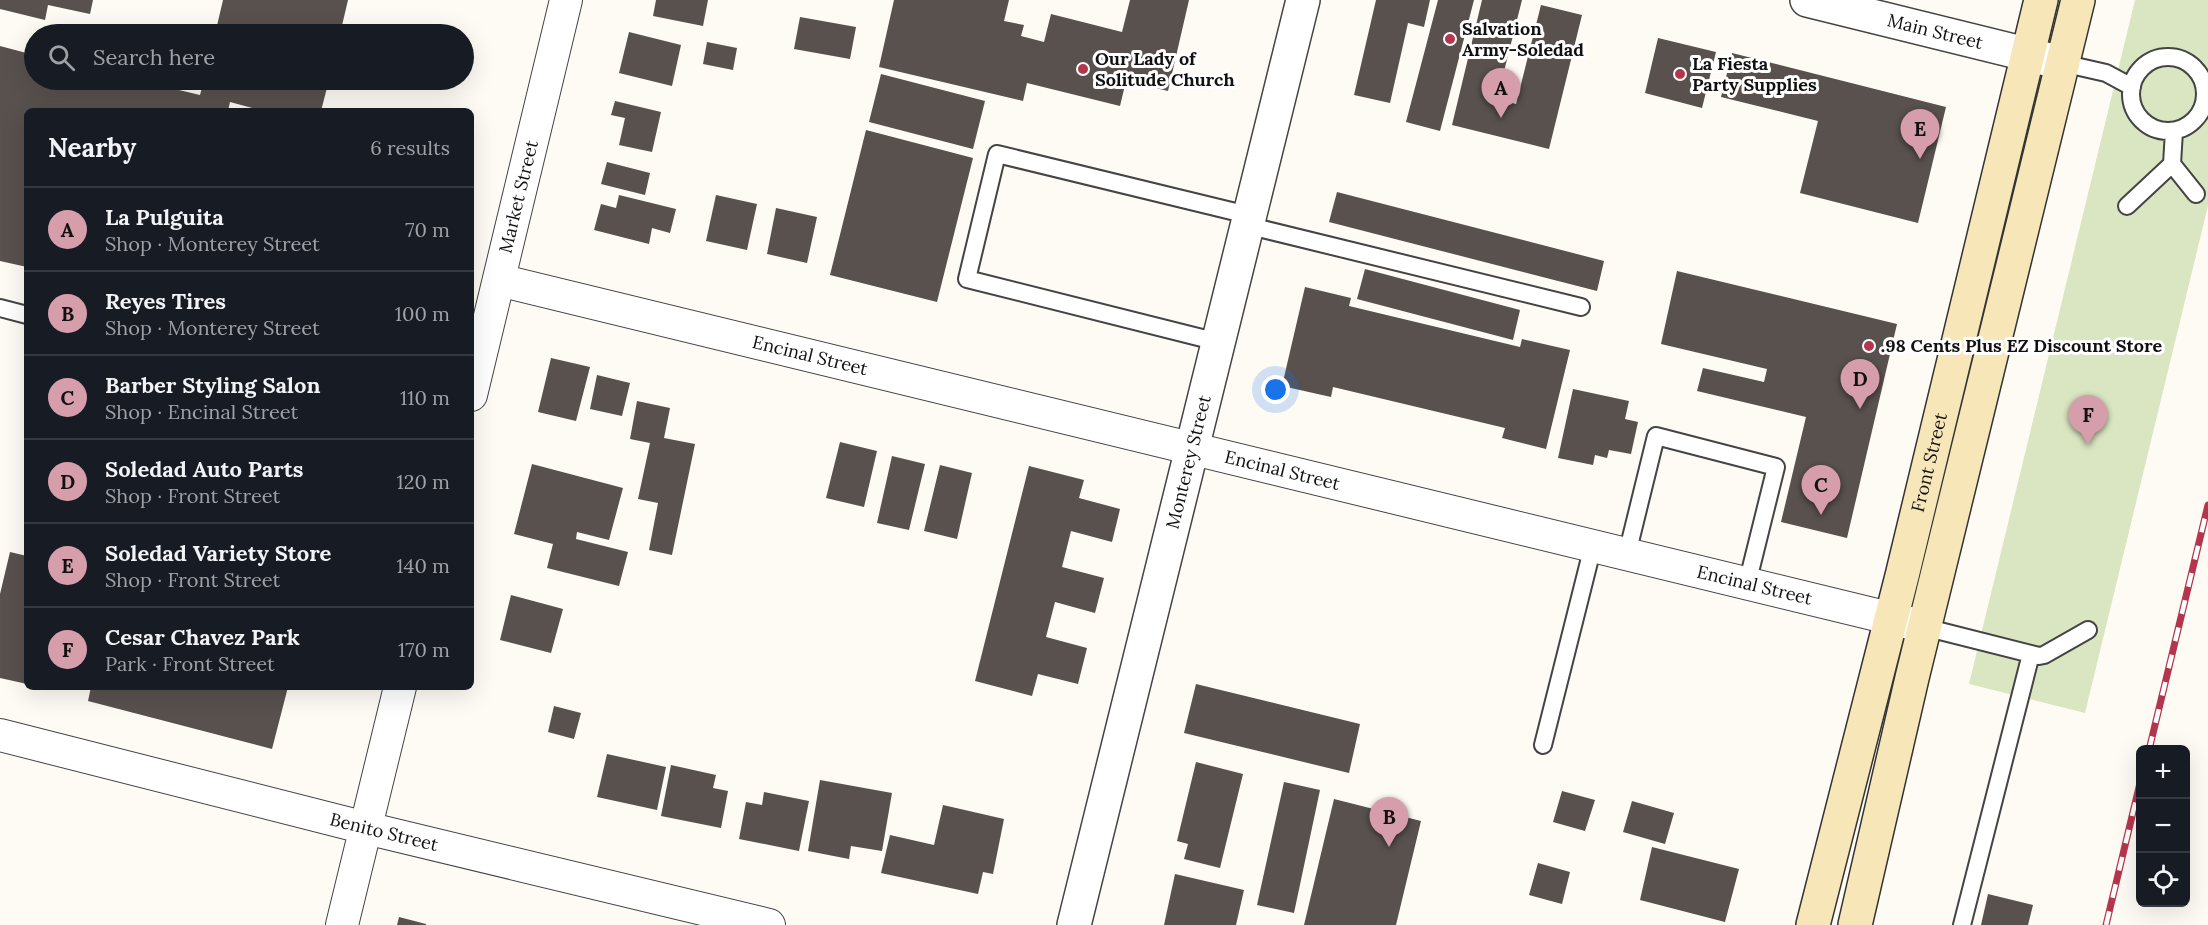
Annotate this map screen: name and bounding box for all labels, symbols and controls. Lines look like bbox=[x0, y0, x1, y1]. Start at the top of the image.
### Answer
street label: Main Street bbox=[1885, 8, 1985, 54]
place label: Salvation Army-Soledad bbox=[1462, 17, 1584, 61]
search box bbox=[24, 24, 474, 90]
marker: Salvation Army-Soledad bbox=[1443, 32, 1457, 46]
icon: search bbox=[45, 41, 78, 74]
text: Search here bbox=[93, 43, 215, 71]
place label: Our Lady of Solitude Church bbox=[1095, 47, 1235, 91]
place label: La Fiesta Party Supplies bbox=[1692, 52, 1817, 96]
marker: Our Lady of Solitude Church bbox=[1076, 62, 1090, 76]
marker: La Fiesta Party Supplies bbox=[1673, 67, 1687, 81]
pin: A bbox=[1482, 68, 1520, 118]
pin: E bbox=[1900, 110, 1940, 159]
text: Nearby bbox=[48, 131, 136, 164]
text: 6 results bbox=[370, 135, 450, 160]
street label: Market Street bbox=[494, 138, 543, 255]
text: La Pulguita bbox=[105, 203, 224, 231]
text: A bbox=[61, 217, 74, 242]
text: 70 m bbox=[405, 217, 450, 242]
text: Shop · Monterey Street bbox=[105, 231, 320, 256]
text: Reyes Tires bbox=[105, 287, 226, 315]
text: B bbox=[61, 301, 74, 326]
text: 100 m bbox=[395, 301, 450, 326]
text: Shop · Monterey Street bbox=[105, 315, 320, 340]
street label: Encinal Street bbox=[750, 330, 870, 380]
place label: .98 Cents Plus EZ Discount Store bbox=[1881, 334, 2163, 357]
marker: .98 Cents Plus EZ Discount Store bbox=[1862, 339, 1876, 353]
pin: D bbox=[1840, 360, 1880, 409]
text: Barber Styling Salon bbox=[105, 371, 320, 399]
your location bbox=[1261, 375, 1290, 404]
text: C bbox=[61, 385, 74, 410]
text: 110 m bbox=[400, 385, 450, 410]
street label: Monterey Street bbox=[1161, 393, 1216, 531]
pin: F bbox=[2068, 396, 2108, 445]
text: Shop · Encinal Street bbox=[105, 399, 298, 424]
street label: Front Street bbox=[1906, 410, 1952, 514]
street label: Encinal Street bbox=[1222, 445, 1342, 495]
text: Soledad Auto Parts bbox=[105, 455, 304, 483]
pin: C bbox=[1802, 466, 1840, 515]
text: D bbox=[60, 469, 75, 494]
text: 120 m bbox=[396, 469, 450, 494]
text: Shop · Front Street bbox=[105, 483, 280, 508]
text: Soledad Variety Store bbox=[105, 539, 331, 567]
text: E bbox=[61, 553, 74, 578]
text: 140 m bbox=[396, 553, 450, 578]
street label: Encinal Street bbox=[1695, 560, 1814, 610]
text: Shop · Front Street bbox=[105, 567, 280, 592]
text: Cesar Chavez Park bbox=[105, 623, 300, 651]
text: F bbox=[62, 637, 73, 662]
text: 170 m bbox=[398, 637, 450, 662]
text: Park · Front Street bbox=[105, 651, 275, 676]
map controls bbox=[2136, 745, 2190, 907]
button: + bbox=[2136, 745, 2190, 799]
pin: B bbox=[1370, 798, 1408, 847]
button: − bbox=[2136, 799, 2190, 853]
street label: Benito Street bbox=[328, 807, 440, 856]
button: locate bbox=[2136, 853, 2190, 907]

